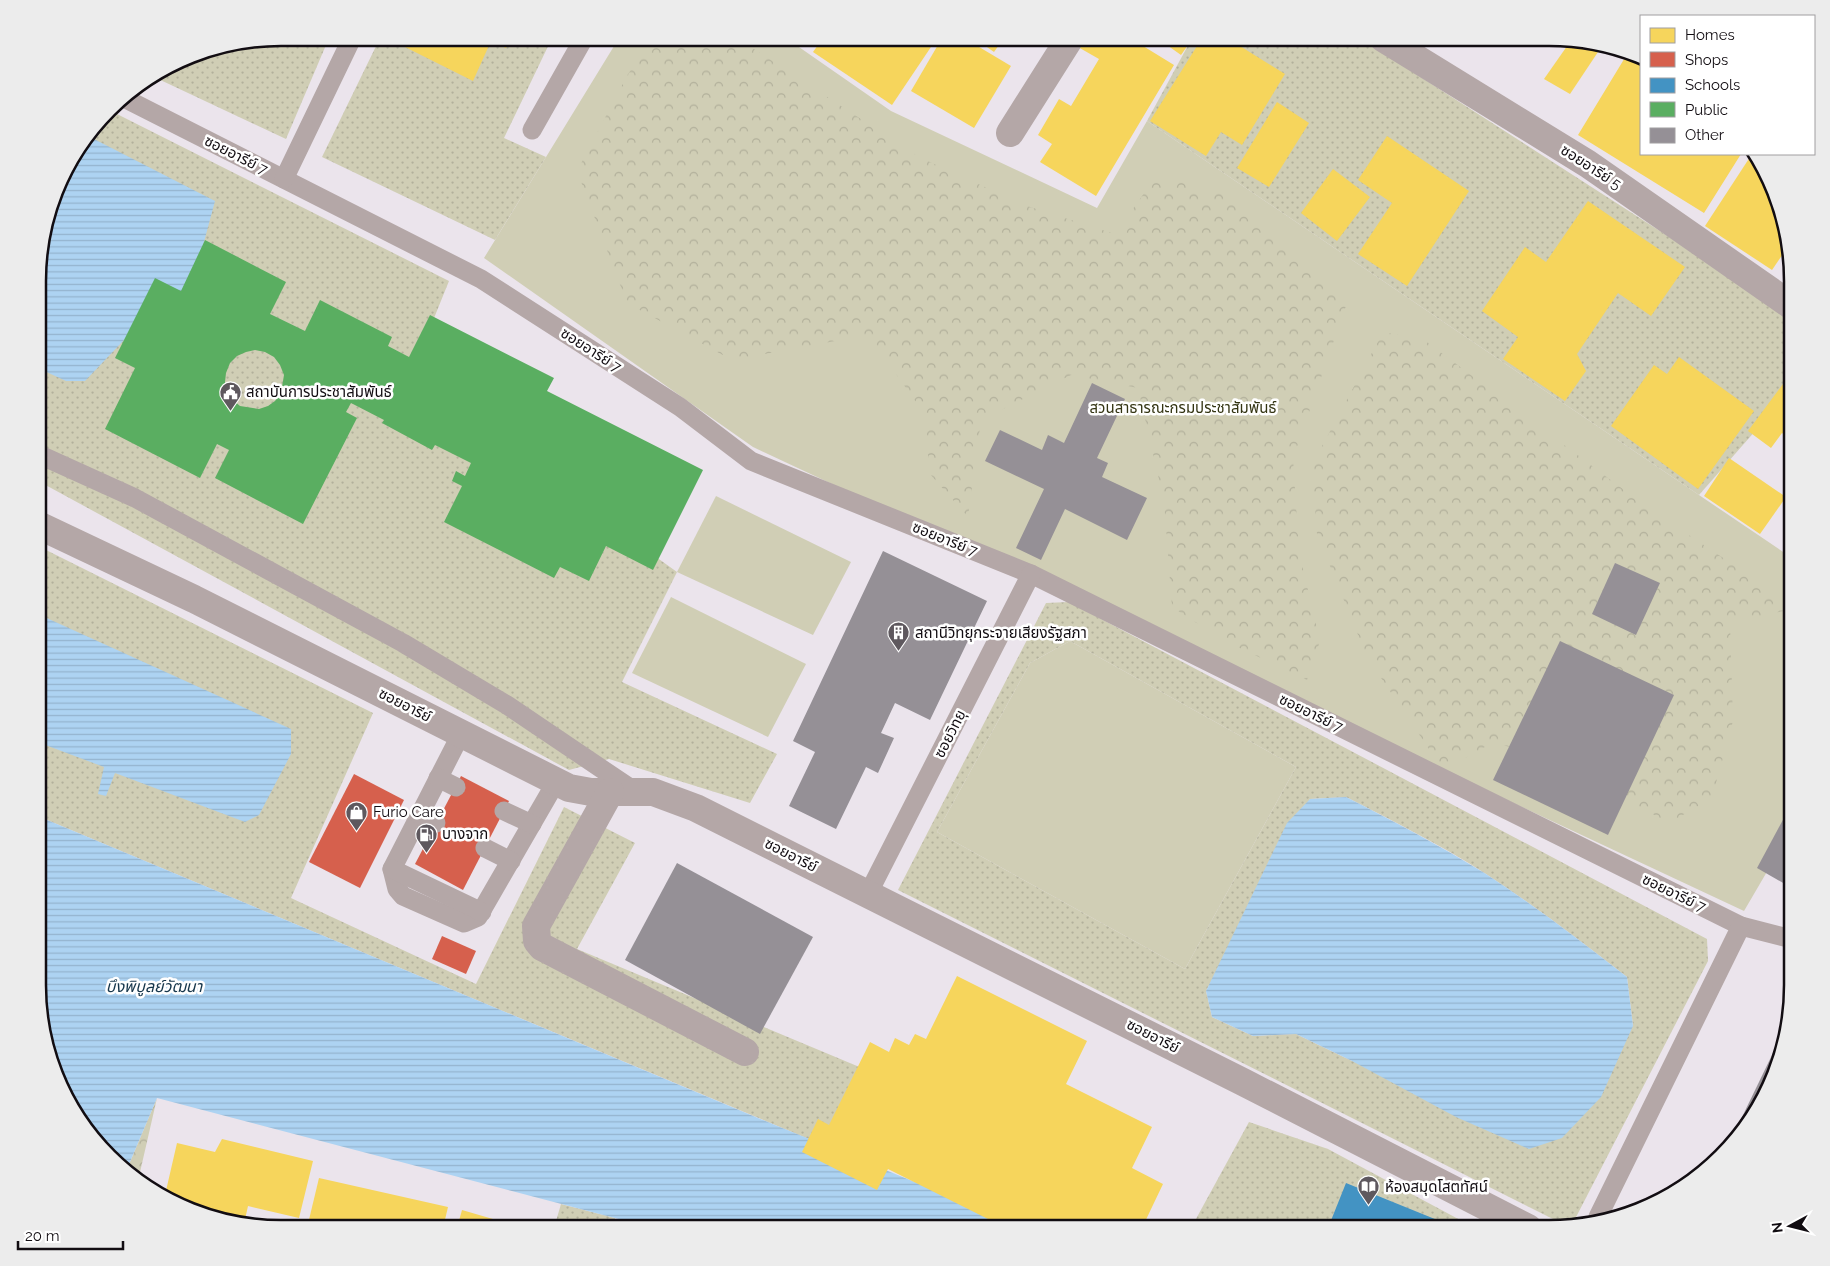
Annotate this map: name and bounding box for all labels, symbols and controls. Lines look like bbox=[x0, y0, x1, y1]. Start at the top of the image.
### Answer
legend bbox=[1640, 15, 1815, 155]
text: Homes bbox=[1685, 26, 1735, 44]
text: Shops bbox=[1685, 51, 1728, 69]
text: Schools bbox=[1685, 76, 1740, 94]
text: Public bbox=[1685, 101, 1728, 119]
text: Other bbox=[1685, 126, 1725, 144]
street label: ซอยอารีย์ 7 bbox=[201, 131, 271, 179]
street label: ซอยอารีย์ 5 bbox=[1557, 141, 1625, 193]
street label: ซอยอารีย์ 7 bbox=[557, 324, 625, 376]
public building icon: สถาบันการประชาสัมพันธ์ bbox=[218, 380, 242, 411]
place label: สถาบันการประชาสัมพันธ์ bbox=[246, 383, 392, 401]
park label: สวนสาธารณะกรมประชาสัมพันธ์ bbox=[1089, 399, 1277, 417]
street label: ซอยอารีย์ 7 bbox=[910, 518, 980, 560]
building icon: สถานีวิทยุกระจายเสียงรัฐสภา bbox=[887, 621, 911, 652]
place label: สถานีวิทยุกระจายเสียงรัฐสภา bbox=[915, 624, 1087, 642]
street label: ซอยอารีย์ bbox=[376, 684, 434, 726]
street label: ซอยอารีย์ 7 bbox=[1276, 690, 1346, 736]
street label: ซอยวิทยุ bbox=[930, 707, 970, 761]
shop icon: Furio Care bbox=[345, 800, 369, 831]
place label: Furio Care bbox=[373, 803, 444, 821]
fuel station icon: บางจาก bbox=[414, 822, 438, 853]
place label: บางจาก bbox=[442, 825, 488, 843]
street label: ซอยอารีย์ bbox=[762, 834, 820, 876]
street label: ซอยอารีย์ 7 bbox=[1639, 870, 1709, 916]
water label: บึงพิบูลย์วัฒนา bbox=[106, 977, 204, 997]
street label: ซอยอารีย์ bbox=[1124, 1015, 1182, 1057]
library icon: ห้องสมุดโสตทัศน์ bbox=[1357, 1175, 1381, 1206]
place label: ห้องสมุดโสตทัศน์ bbox=[1385, 1178, 1488, 1196]
north arrow bbox=[1765, 1201, 1815, 1251]
scale bar bbox=[18, 1218, 122, 1250]
text: N bbox=[1769, 1221, 1786, 1234]
text: 20 m bbox=[25, 1227, 60, 1245]

